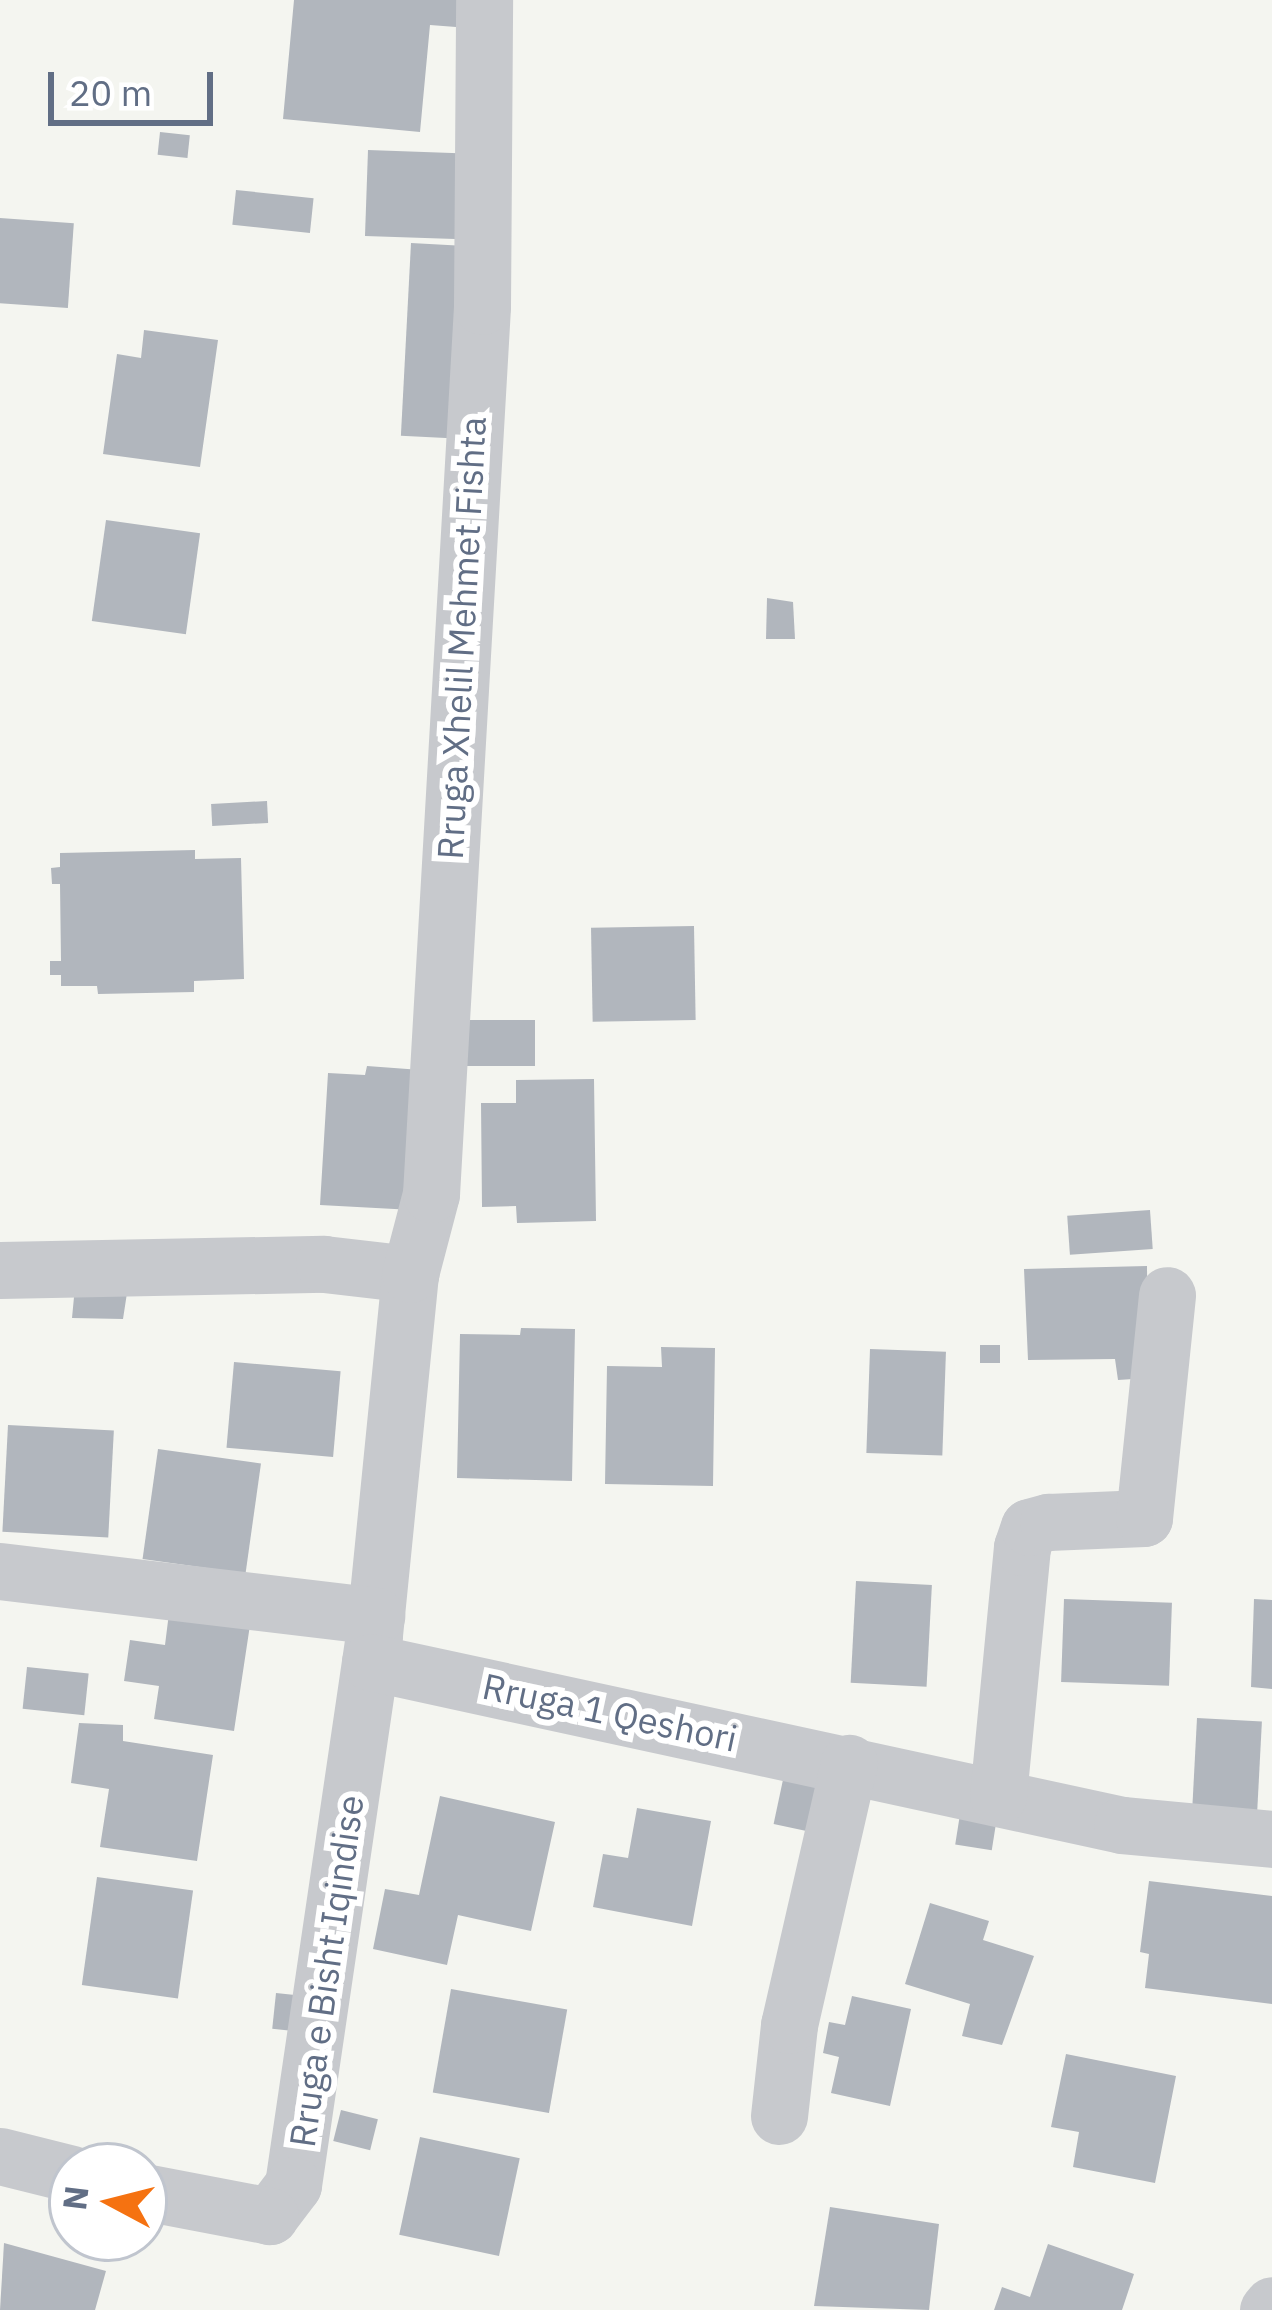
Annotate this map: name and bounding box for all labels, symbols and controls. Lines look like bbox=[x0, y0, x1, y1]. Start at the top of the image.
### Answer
scale bar bbox=[54, 48, 219, 122]
text: 20 m bbox=[69, 69, 152, 116]
street label: Rruga Xhelil Mehmet Fishta bbox=[428, 415, 494, 861]
street label: Rruga 1 Qeshori bbox=[479, 1664, 741, 1760]
street label: Rruga e Bisht Iqindise bbox=[280, 1792, 372, 2150]
north arrow bbox=[48, 2142, 168, 2262]
text: N bbox=[52, 2183, 98, 2212]

